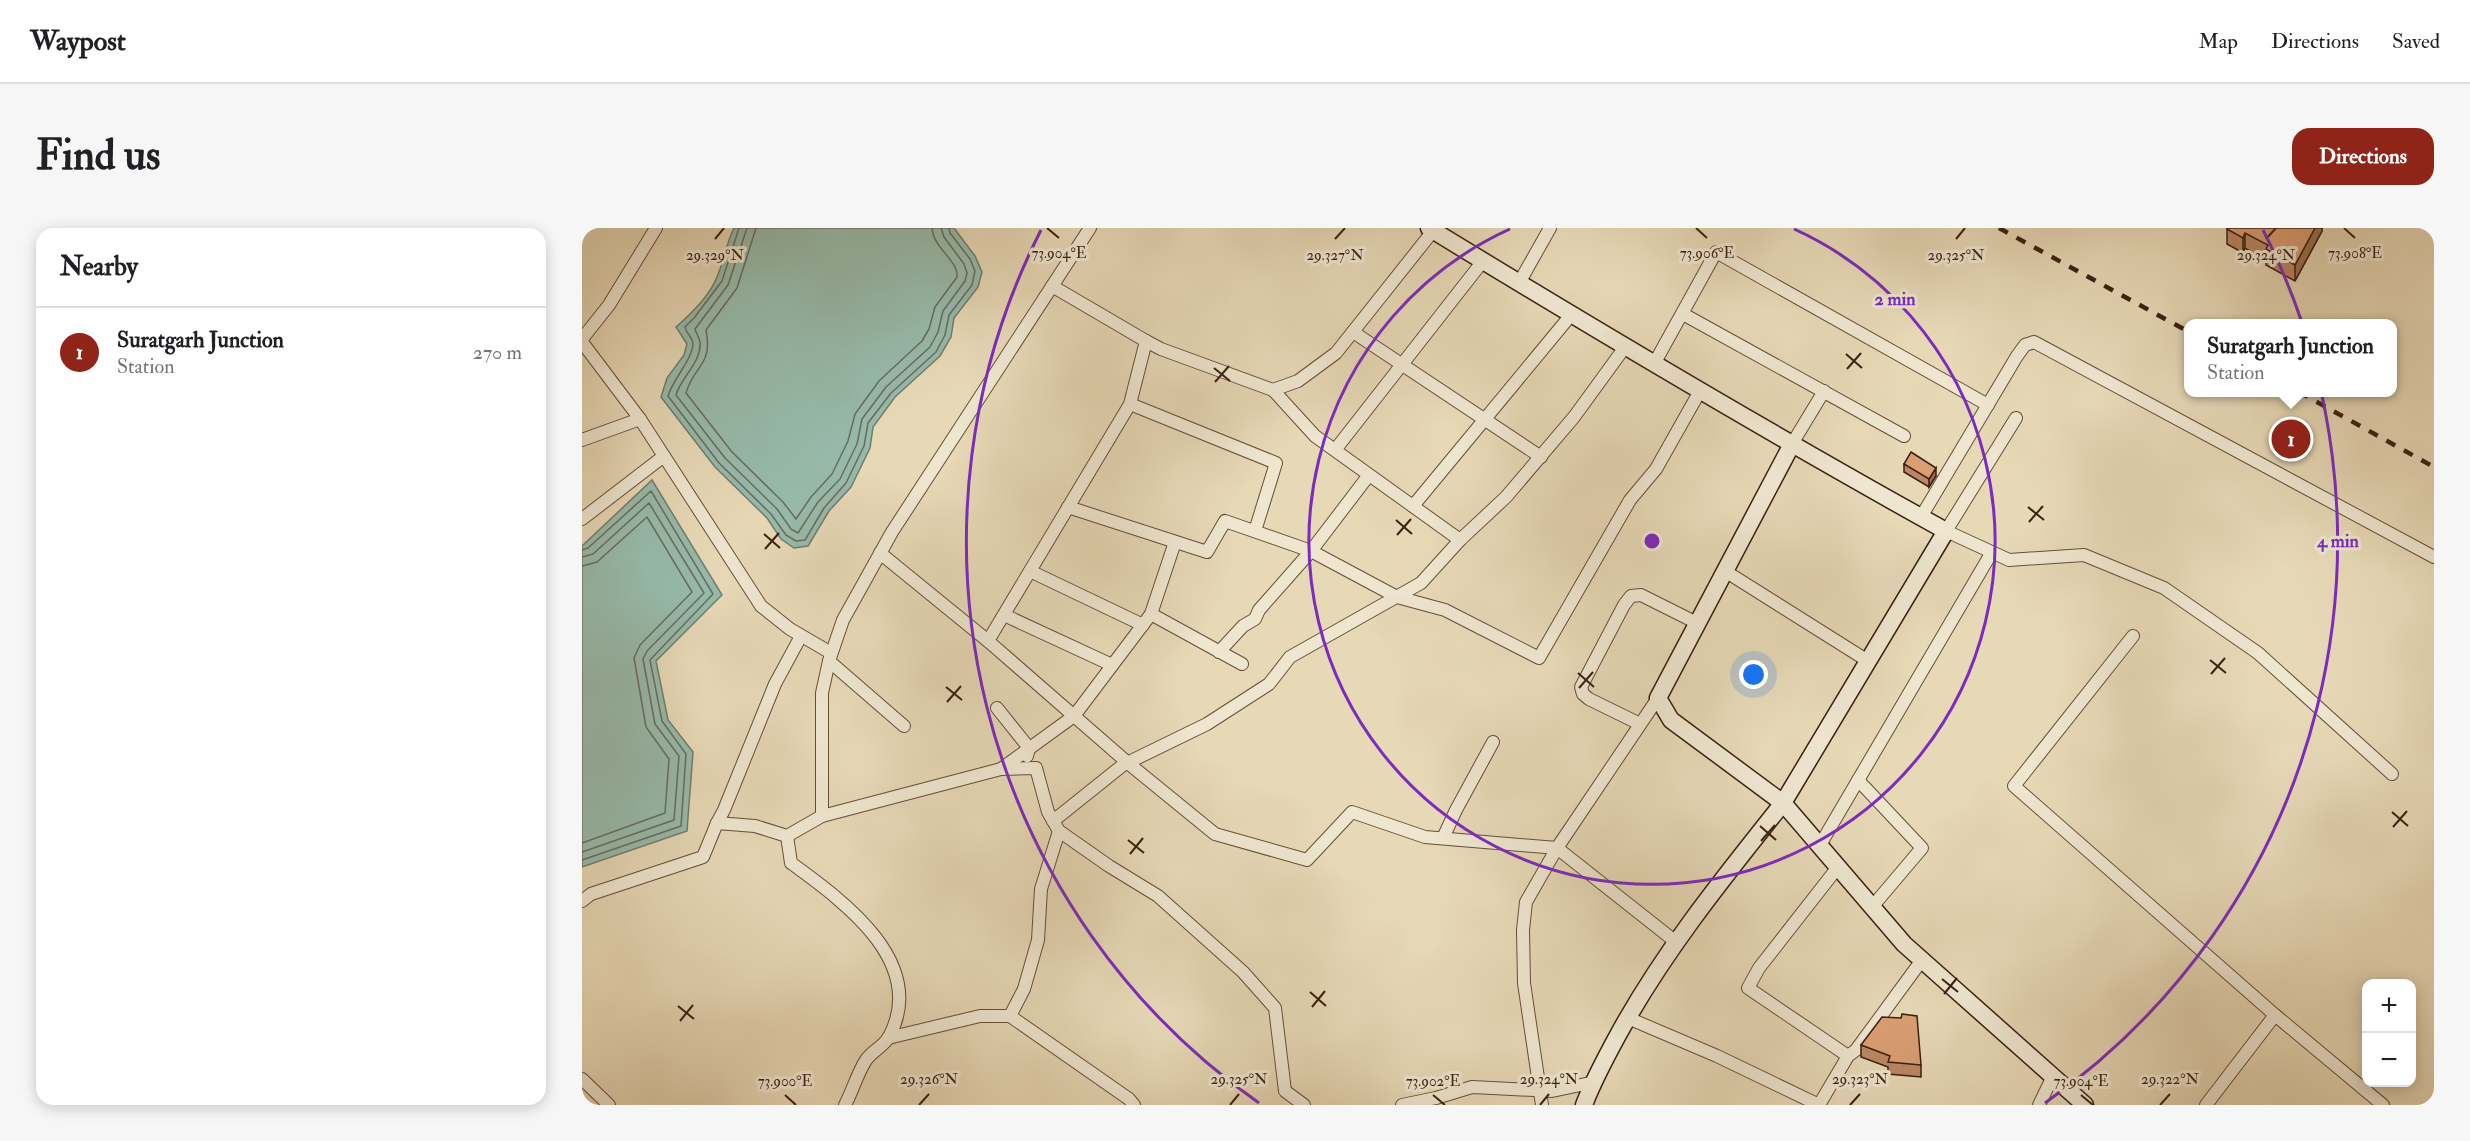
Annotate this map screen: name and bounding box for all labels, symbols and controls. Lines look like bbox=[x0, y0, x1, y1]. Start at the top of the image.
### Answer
text: Waypost bbox=[30, 24, 126, 59]
text: Map bbox=[2198, 28, 2238, 55]
text: Directions bbox=[2271, 28, 2359, 55]
text: Saved bbox=[2392, 28, 2440, 55]
button: Directions bbox=[2292, 128, 2434, 185]
text: Find us bbox=[36, 130, 160, 182]
text: 73.904°E bbox=[1031, 244, 1087, 263]
text: 73.906°E bbox=[1680, 244, 1734, 263]
text: 73.908°E bbox=[2328, 244, 2382, 263]
text: 29.329°N bbox=[686, 246, 745, 265]
text: 29.327°N bbox=[1306, 246, 1364, 265]
text: 29.325°N bbox=[1928, 246, 1985, 265]
text: 29.324°N bbox=[2237, 246, 2296, 265]
text: Nearby bbox=[60, 251, 138, 283]
text: 2 min bbox=[1875, 288, 1916, 311]
popup bbox=[2184, 319, 2397, 397]
text: Suratgarh Junction bbox=[117, 326, 284, 354]
text: Suratgarh Junction bbox=[2207, 332, 2374, 360]
text: 1 bbox=[76, 340, 83, 365]
text: 270 m bbox=[473, 340, 522, 365]
text: Station bbox=[117, 354, 174, 379]
text: Station bbox=[2207, 360, 2265, 385]
pin: 1 bbox=[2272, 416, 2310, 462]
text: 4 min bbox=[2316, 530, 2359, 553]
centre of rings bbox=[1642, 531, 1662, 551]
your location bbox=[1739, 660, 1768, 689]
map controls bbox=[2362, 979, 2416, 1087]
button: + bbox=[2362, 979, 2416, 1033]
button: − bbox=[2362, 1033, 2416, 1087]
text: 29.326°N bbox=[900, 1070, 958, 1089]
text: 29.325°N bbox=[1211, 1070, 1268, 1089]
text: 29.324°N bbox=[1520, 1070, 1579, 1089]
text: 29.323°N bbox=[1832, 1070, 1889, 1089]
text: 29.322°N bbox=[2141, 1070, 2200, 1089]
text: 73.900°E bbox=[758, 1072, 813, 1091]
text: 73.902°E bbox=[1406, 1072, 1461, 1091]
text: 73.904°E bbox=[2053, 1072, 2109, 1091]

